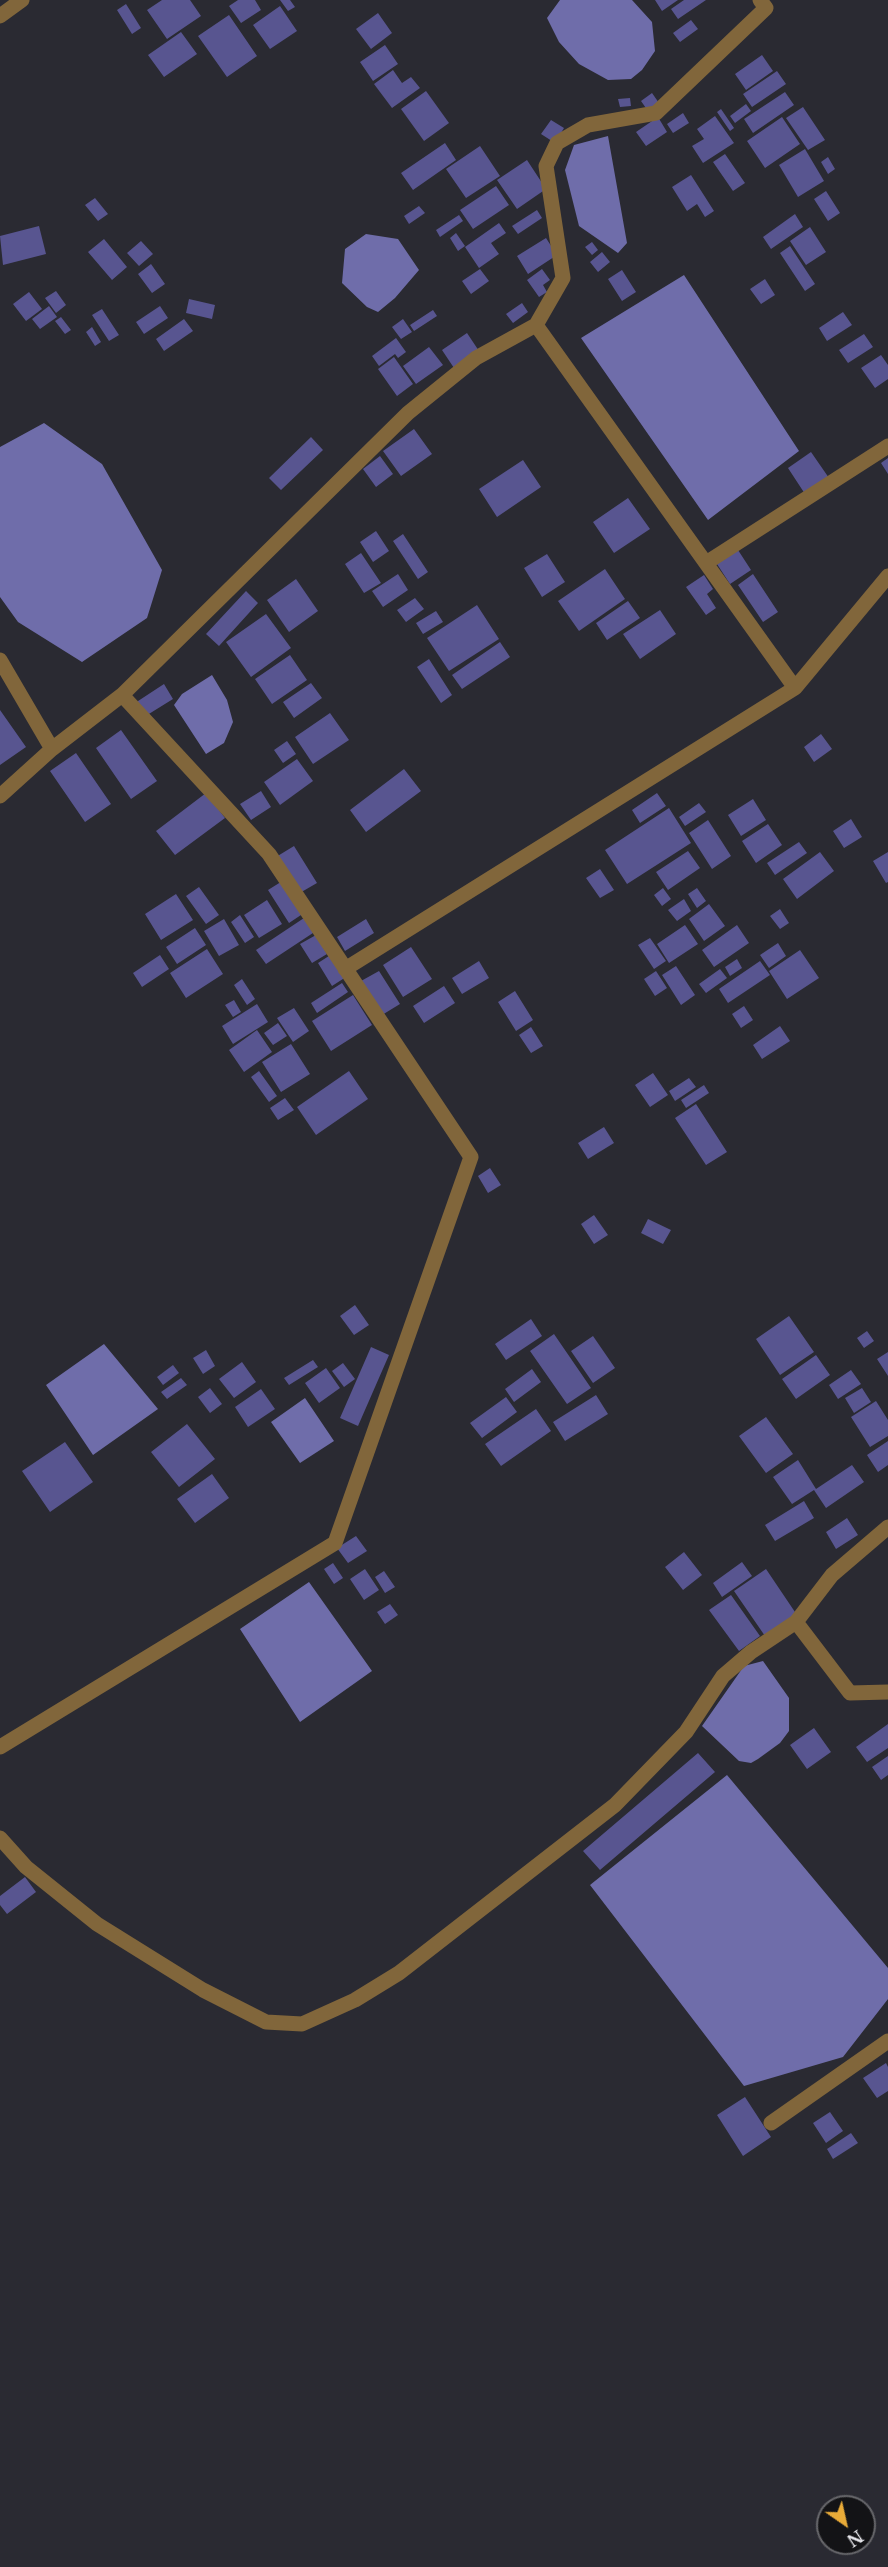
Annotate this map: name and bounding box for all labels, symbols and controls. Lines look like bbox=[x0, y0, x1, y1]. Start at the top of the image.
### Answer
north arrow bbox=[816, 2495, 876, 2555]
text: N bbox=[843, 2526, 867, 2551]

